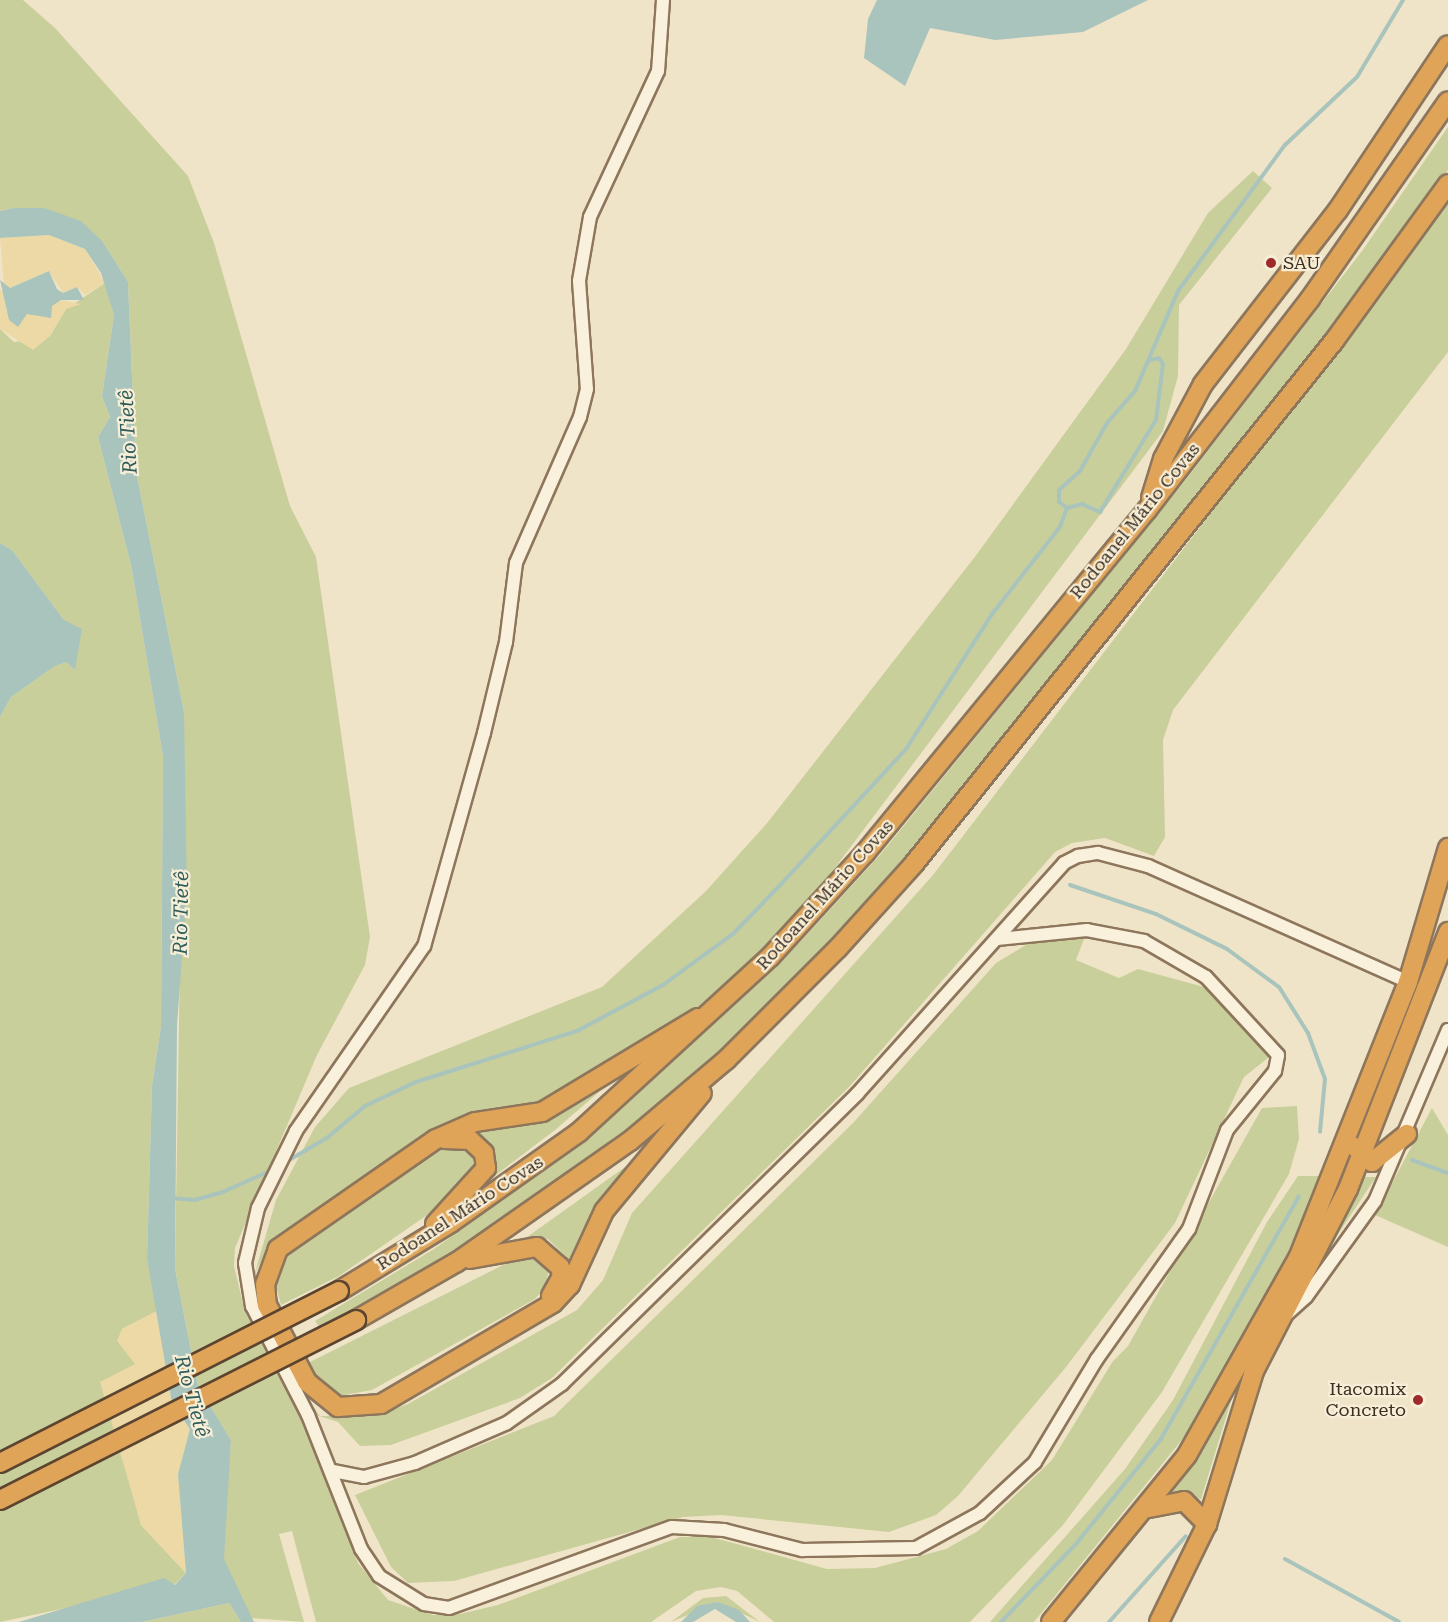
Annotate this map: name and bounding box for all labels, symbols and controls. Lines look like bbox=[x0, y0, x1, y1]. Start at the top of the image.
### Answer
place label: SAU bbox=[1283, 252, 1320, 274]
marker: SAU bbox=[1264, 256, 1278, 270]
water label: Rio Tietê bbox=[114, 389, 142, 475]
street label: Rodoanel Mário Covas bbox=[1065, 439, 1205, 603]
street label: Rodoanel Mário Covas bbox=[752, 816, 898, 974]
water label: Rio Tietê bbox=[168, 871, 194, 955]
street label: Rodoanel Mário Covas bbox=[373, 1151, 547, 1275]
water label: Rio Tietê bbox=[170, 1352, 214, 1440]
place label: Itacomix Concreto bbox=[1326, 1379, 1406, 1422]
marker: Itacomix Concreto bbox=[1411, 1393, 1425, 1407]

